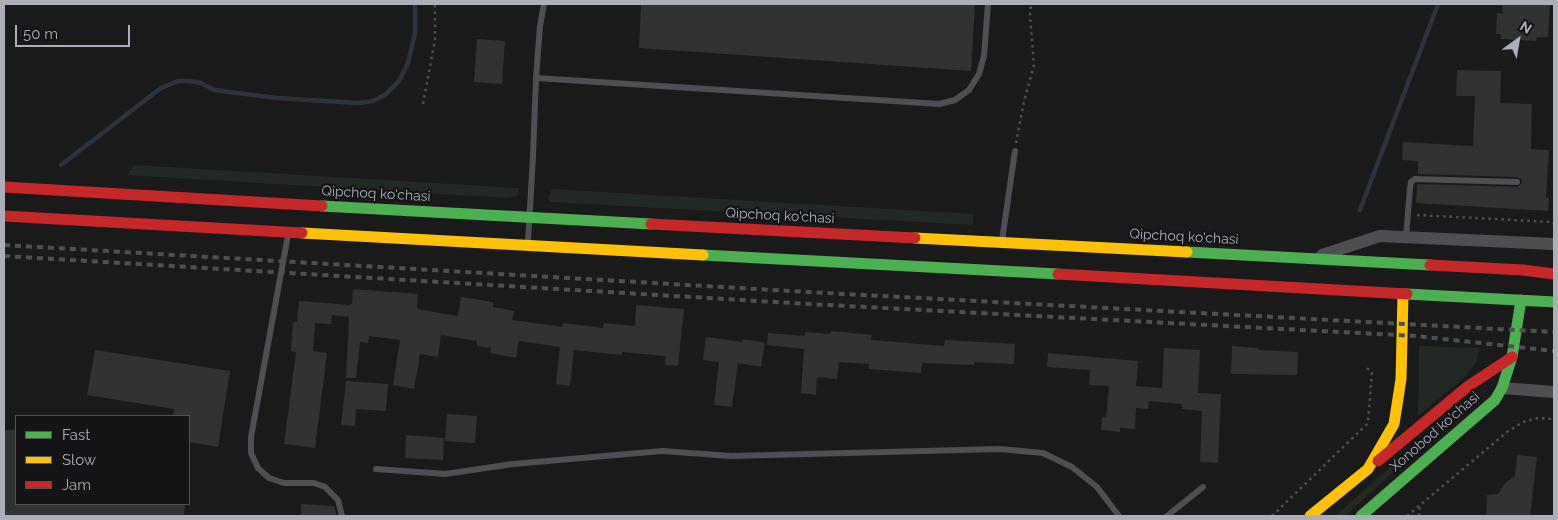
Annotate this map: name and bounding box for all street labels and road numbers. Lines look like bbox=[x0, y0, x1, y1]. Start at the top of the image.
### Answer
street label: Qipchoq ko'chasi bbox=[321, 183, 431, 205]
street label: Qipchoq ko'chasi bbox=[725, 205, 835, 227]
street label: Qipchoq ko'chasi bbox=[1129, 226, 1239, 248]
street label: Xonobod ko'chasi bbox=[1387, 389, 1483, 475]

